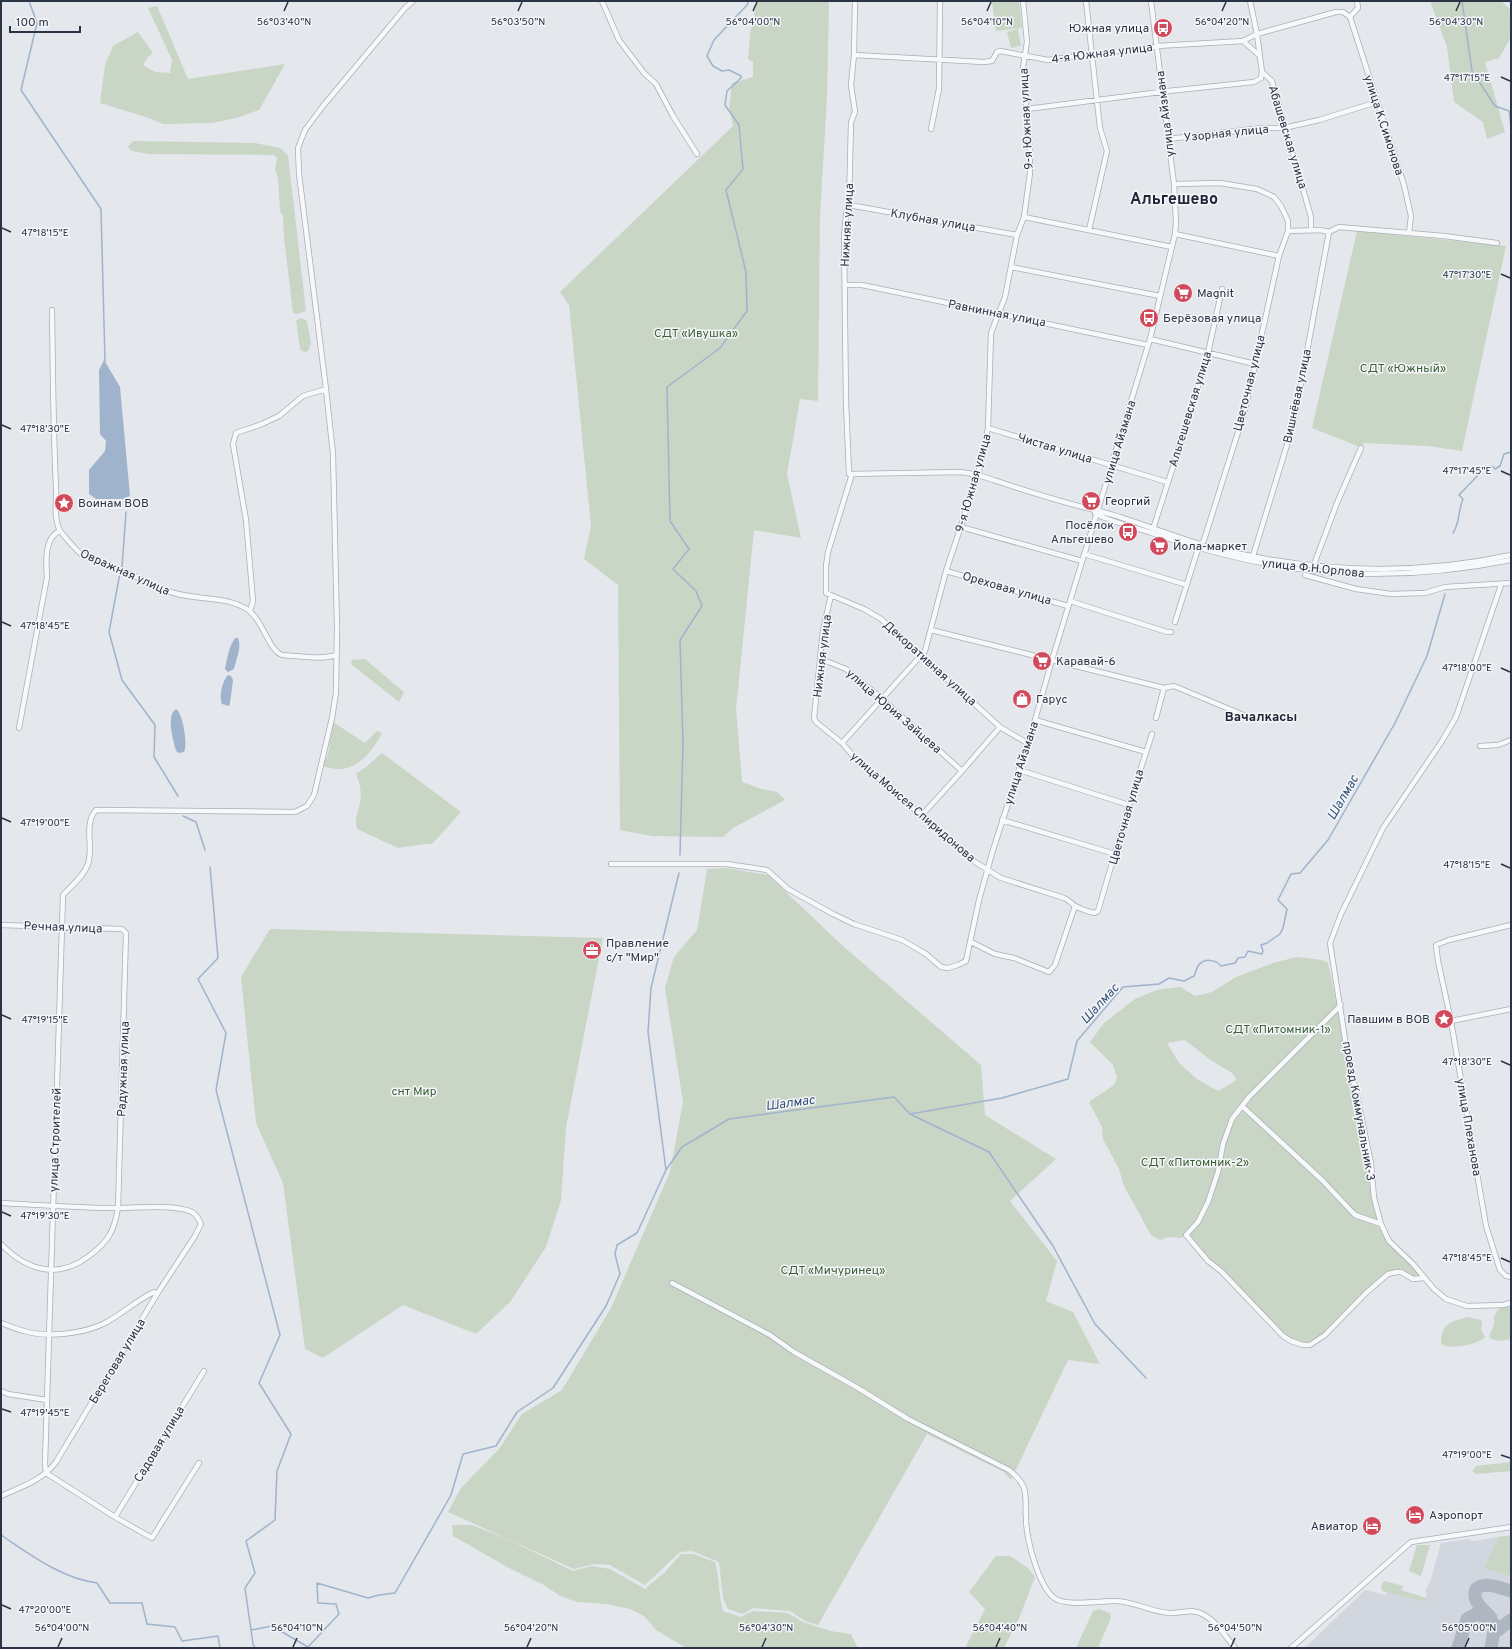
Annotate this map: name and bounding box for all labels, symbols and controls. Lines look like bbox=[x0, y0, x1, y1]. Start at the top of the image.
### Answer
scale bar bbox=[10, 8, 80, 34]
text: 100 m bbox=[16, 15, 49, 31]
text: 56°03'40"N bbox=[257, 16, 311, 29]
text: 56°03'50"N bbox=[491, 16, 545, 29]
text: 56°04'00"N bbox=[726, 16, 780, 29]
text: 56°04'10"N bbox=[961, 16, 1013, 29]
text: 56°04'20"N bbox=[1195, 16, 1249, 29]
text: 56°04'30"N bbox=[1429, 16, 1483, 29]
bus stop icon: Южная улица bbox=[1152, 17, 1174, 39]
place label: Южная улица bbox=[1069, 21, 1149, 37]
street label: 4-я Южная улица bbox=[1051, 40, 1154, 68]
street label: 9-я Южная улица bbox=[1016, 68, 1038, 170]
street label: улица Айзмана bbox=[1153, 70, 1179, 158]
text: 47°17'15"E bbox=[1444, 72, 1490, 85]
street label: улица К.Симонова bbox=[1359, 73, 1407, 178]
street label: Абашевская улица bbox=[1264, 84, 1310, 191]
street label: Узорная улица bbox=[1183, 122, 1269, 146]
street label: Нижняя улица bbox=[838, 183, 858, 267]
district label: Альгешево bbox=[1130, 190, 1218, 210]
street label: Клубная улица bbox=[889, 206, 977, 236]
text: 47°18'15"E bbox=[21, 227, 69, 240]
text: 47°17'30"E bbox=[1443, 269, 1491, 282]
supermarket icon: Magnit bbox=[1172, 282, 1194, 304]
place label: Magnit bbox=[1197, 286, 1234, 302]
street label: Равнинная улица bbox=[946, 297, 1047, 331]
bus stop icon: Берёзовая улица bbox=[1138, 307, 1160, 329]
place label: Берёзовая улица bbox=[1163, 311, 1261, 327]
park label: СДТ «Ивушка» bbox=[654, 326, 738, 342]
street label: Цветочная улица bbox=[1230, 333, 1270, 433]
street label: Вишнёвая улица bbox=[1280, 348, 1316, 445]
street label: Альгешевская улица bbox=[1166, 350, 1216, 469]
park label: СДТ «Южный» bbox=[1360, 361, 1446, 377]
street label: улица Айзмана bbox=[1100, 399, 1140, 486]
text: 47°18'30"E bbox=[20, 423, 70, 436]
street label: Чистая улица bbox=[1015, 430, 1094, 468]
street label: 9-я Южная улица bbox=[952, 432, 996, 534]
text: 47°17'45"E bbox=[1443, 465, 1491, 478]
supermarket icon: Георгий bbox=[1080, 490, 1102, 512]
place icon: Воинам ВОВ bbox=[53, 492, 75, 514]
place label: Георгий bbox=[1105, 494, 1150, 510]
place label: Воинам ВОВ bbox=[78, 496, 149, 512]
place label: Посёлок Альгешево bbox=[1051, 518, 1114, 548]
bus stop icon: Посёлок Альгешево bbox=[1117, 521, 1139, 543]
supermarket icon: Йола-маркет bbox=[1148, 535, 1170, 557]
place label: Йола-маркет bbox=[1173, 539, 1247, 555]
street label: Овражная улица bbox=[77, 546, 172, 600]
street label: улица Ф.Н.Орлова bbox=[1261, 556, 1365, 582]
street label: Ореховая улица bbox=[960, 569, 1053, 609]
street label: Нижняя улица bbox=[810, 614, 836, 699]
street label: Декоративная улица bbox=[879, 617, 979, 710]
text: 47°18'45"E bbox=[20, 620, 70, 633]
supermarket icon: Каравай-6 bbox=[1031, 650, 1053, 672]
place label: Каравай-6 bbox=[1056, 654, 1116, 670]
text: 47°18'00"E bbox=[1442, 662, 1492, 675]
street label: улица Юрия Зайцева bbox=[842, 666, 944, 758]
shop icon: Гарус bbox=[1011, 688, 1033, 710]
place label: Гарус bbox=[1036, 692, 1068, 708]
district label: Вачалкасы bbox=[1225, 710, 1297, 726]
street label: улица Айзмана bbox=[1001, 720, 1043, 807]
street label: улица Моисея Спиридонова bbox=[847, 749, 978, 866]
street label: Цветочная улица bbox=[1106, 768, 1148, 867]
water label: Шалмас bbox=[1325, 772, 1363, 823]
text: 47°19'00"E bbox=[20, 817, 70, 830]
text: 47°18'15"E bbox=[1443, 859, 1491, 872]
street label: Речная улица bbox=[23, 919, 103, 937]
place label: Правление с/т "Мир" bbox=[606, 936, 669, 966]
office icon: Правление с/т "Мир" bbox=[581, 939, 603, 961]
water label: Шалмас bbox=[1078, 980, 1124, 1028]
place icon: Павшим в ВОВ bbox=[1433, 1008, 1455, 1030]
place label: Павшим в ВОВ bbox=[1347, 1012, 1430, 1028]
text: 47°19'15"E bbox=[21, 1014, 69, 1027]
street label: Радужная улица bbox=[114, 1021, 134, 1117]
park label: СДТ «Питомник-1» bbox=[1225, 1022, 1331, 1038]
street label: проезд Коммунальник-3 bbox=[1338, 1040, 1378, 1182]
text: 47°18'30"E bbox=[1442, 1056, 1492, 1069]
street label: улица Плеханова bbox=[1452, 1077, 1484, 1177]
park label: снт Мир bbox=[392, 1084, 437, 1100]
street label: улица Строителей bbox=[46, 1088, 66, 1192]
water label: Шалмас bbox=[765, 1093, 817, 1115]
park label: СДТ «Питомник-2» bbox=[1141, 1155, 1249, 1171]
text: 47°19'30"E bbox=[20, 1210, 70, 1223]
text: 47°18'45"E bbox=[1442, 1252, 1492, 1265]
park label: СДТ «Мичуринец» bbox=[781, 1263, 885, 1279]
street label: Береговая улица bbox=[86, 1316, 150, 1407]
street label: Садовая улица bbox=[131, 1403, 189, 1486]
text: 47°19'45"E bbox=[20, 1407, 70, 1420]
text: 47°19'00"E bbox=[1442, 1449, 1492, 1462]
hotel icon: Аэропорт bbox=[1404, 1504, 1426, 1526]
place label: Аэропорт bbox=[1429, 1508, 1483, 1524]
hotel icon: Авиатор bbox=[1361, 1515, 1383, 1537]
place label: Авиатор bbox=[1311, 1519, 1358, 1535]
text: 47°20'00"E bbox=[19, 1604, 71, 1617]
text: 56°04'00"N bbox=[35, 1622, 89, 1635]
text: 56°04'10"N bbox=[271, 1622, 323, 1635]
text: 56°04'20"N bbox=[504, 1622, 558, 1635]
text: 56°04'30"N bbox=[739, 1622, 793, 1635]
text: 56°04'40"N bbox=[973, 1622, 1027, 1635]
text: 56°04'50"N bbox=[1208, 1622, 1262, 1635]
text: 56°05'00"N bbox=[1442, 1622, 1496, 1635]

